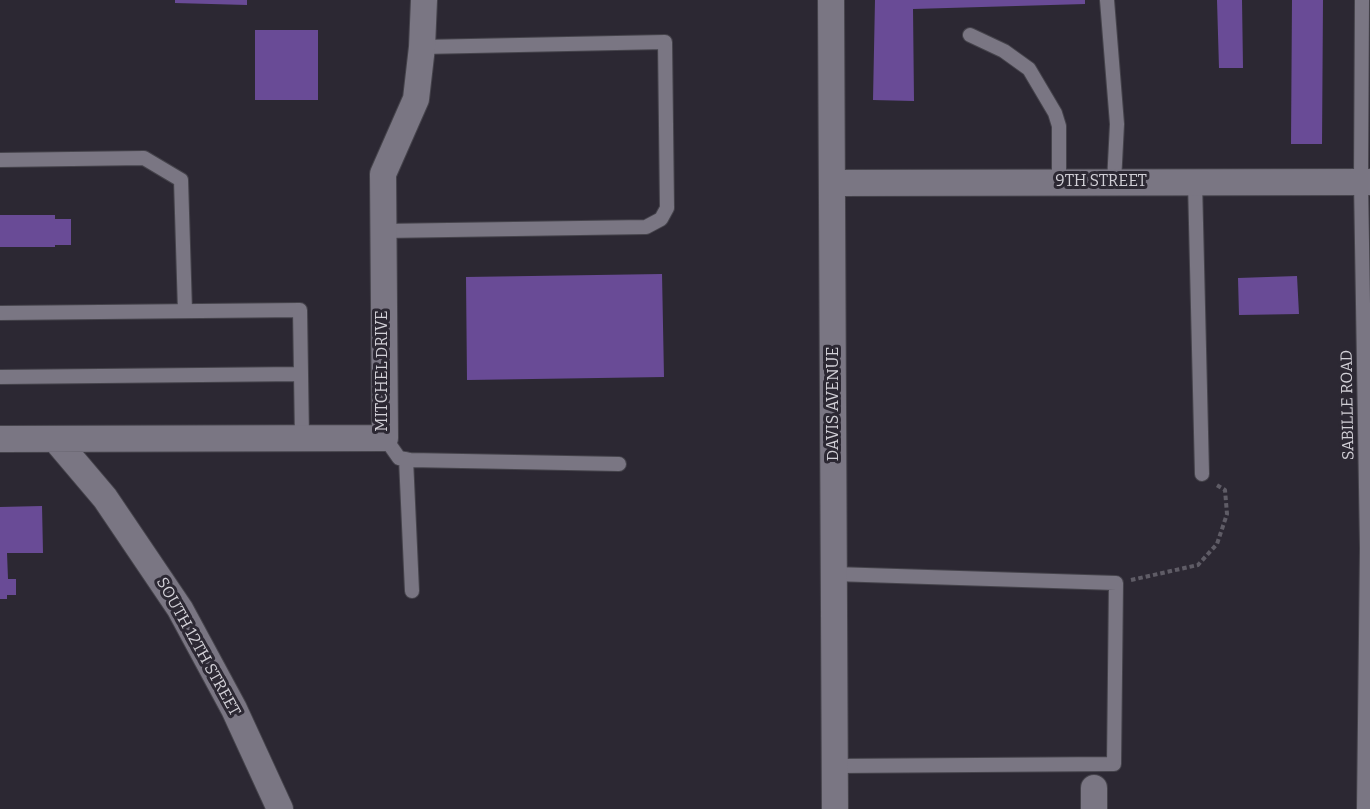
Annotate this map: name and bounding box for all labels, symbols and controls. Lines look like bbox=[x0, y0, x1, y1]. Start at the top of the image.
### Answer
street label: 9TH STREET bbox=[1055, 172, 1147, 192]
street label: MITCHEL DRIVE bbox=[373, 310, 393, 432]
street label: DAVIS AVENUE bbox=[824, 347, 844, 461]
street label: SABILLE ROAD bbox=[1337, 350, 1359, 460]
street label: SOUTH 12TH STREET bbox=[152, 574, 244, 720]

